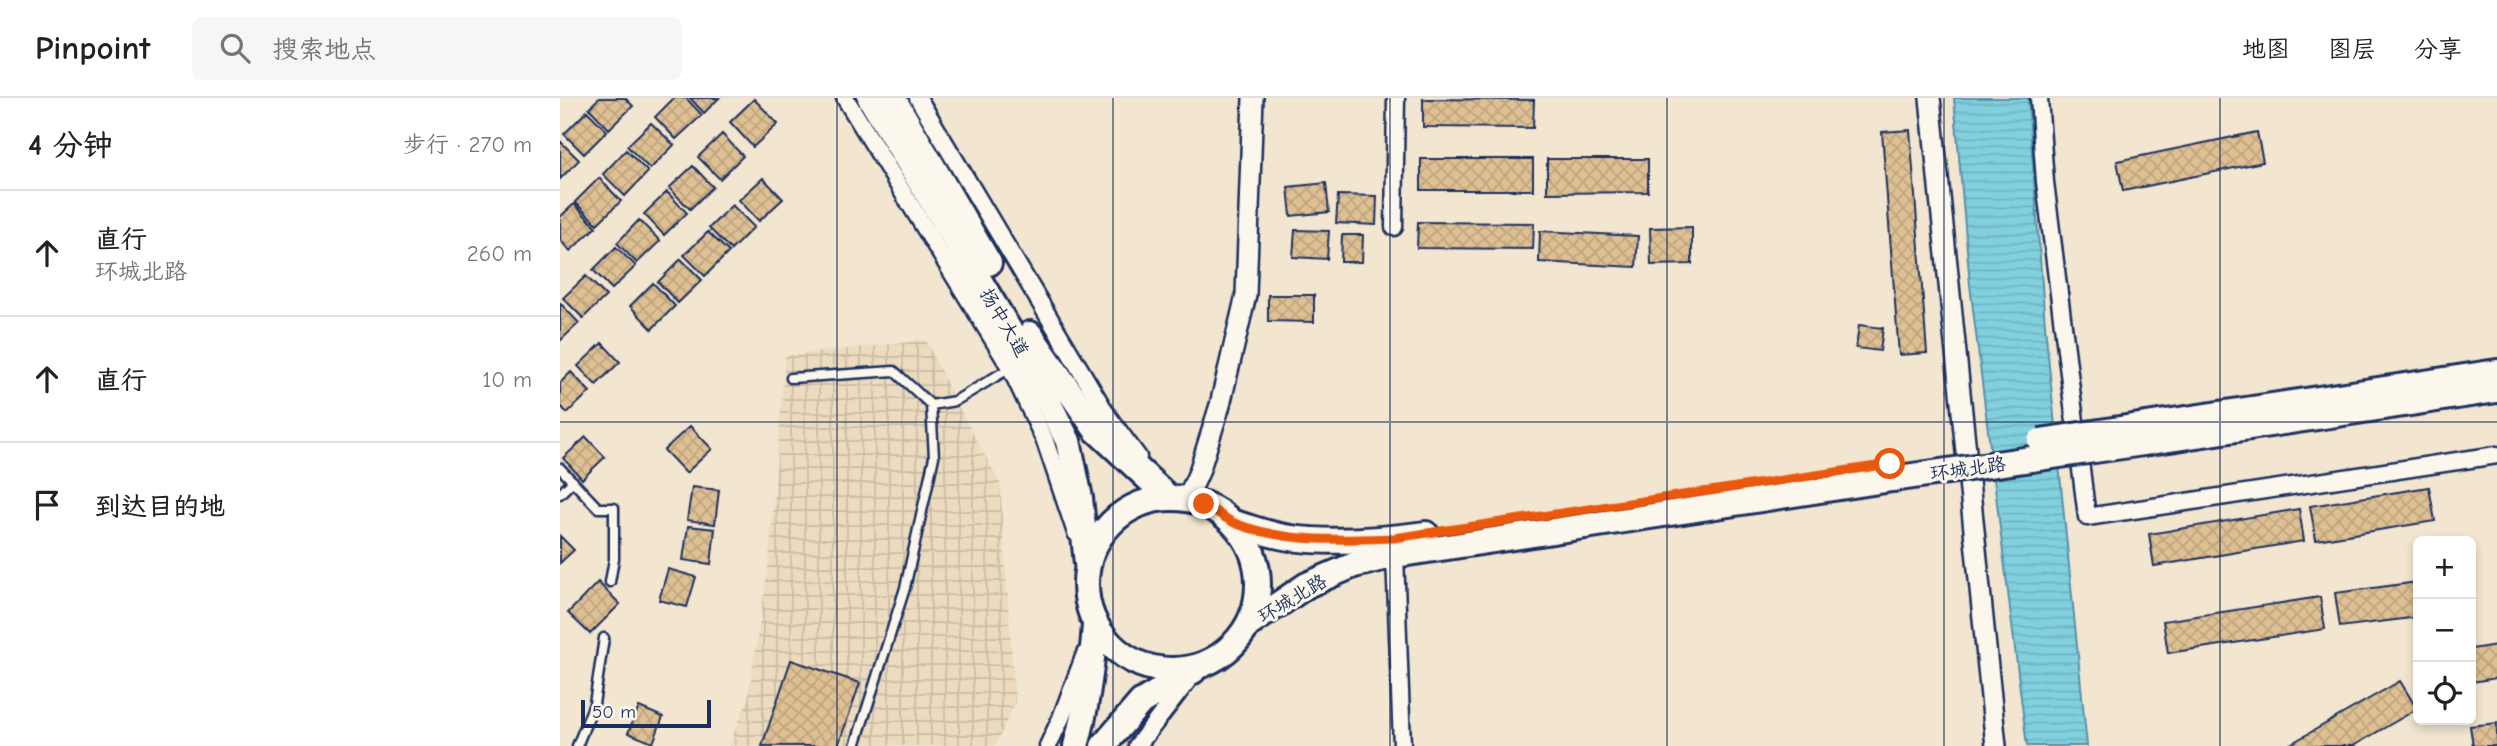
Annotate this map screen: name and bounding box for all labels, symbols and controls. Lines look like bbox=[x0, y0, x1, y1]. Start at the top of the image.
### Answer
search box bbox=[192, 17, 682, 80]
text: Pinpoint bbox=[35, 29, 150, 67]
icon: search bbox=[216, 29, 254, 67]
text: 搜索地点 bbox=[272, 35, 376, 65]
text: 地图 bbox=[2242, 35, 2290, 63]
text: 图层 bbox=[2328, 35, 2376, 63]
text: 分享 bbox=[2414, 35, 2462, 63]
text: 4 分钟 bbox=[28, 128, 113, 163]
text: 步行 · 270 m bbox=[403, 131, 532, 158]
text: 直行 bbox=[95, 225, 147, 255]
icon: ahead bbox=[28, 234, 66, 272]
text: 260 m bbox=[467, 240, 532, 267]
text: 环城北路 bbox=[95, 258, 187, 285]
street label: 扬中大道 bbox=[975, 284, 1033, 361]
icon: ahead bbox=[28, 360, 66, 398]
text: 直行 bbox=[95, 366, 147, 396]
text: 10 m bbox=[482, 366, 532, 393]
route start bbox=[1874, 448, 1905, 479]
street label: 环城北路 bbox=[1929, 453, 2007, 485]
icon: arrive bbox=[28, 486, 66, 524]
route end bbox=[1188, 488, 1219, 519]
text: 到达目的地 bbox=[95, 492, 225, 522]
map controls bbox=[2413, 536, 2476, 725]
button: + bbox=[2413, 536, 2476, 599]
street label: 环城北路 bbox=[1254, 570, 1331, 628]
button: − bbox=[2413, 599, 2476, 662]
button: locate bbox=[2413, 662, 2476, 725]
scale bar bbox=[581, 697, 710, 729]
text: 50 m bbox=[592, 701, 636, 723]

